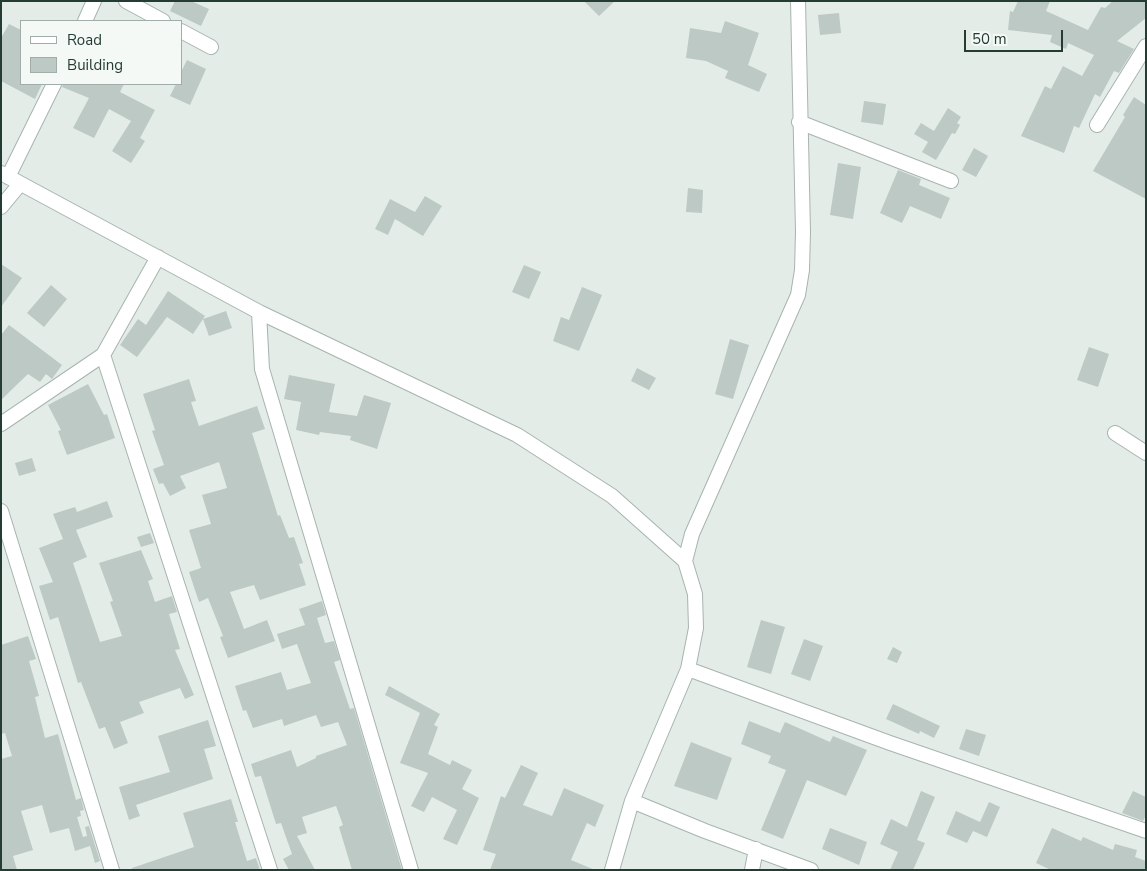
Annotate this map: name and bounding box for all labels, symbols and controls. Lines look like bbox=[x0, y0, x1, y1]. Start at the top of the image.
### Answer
legend bbox=[20, 20, 182, 85]
scale bar bbox=[967, 20, 1066, 52]
text: 50 m bbox=[972, 29, 1007, 49]
text: Road bbox=[67, 30, 102, 50]
text: Building bbox=[67, 55, 123, 75]

